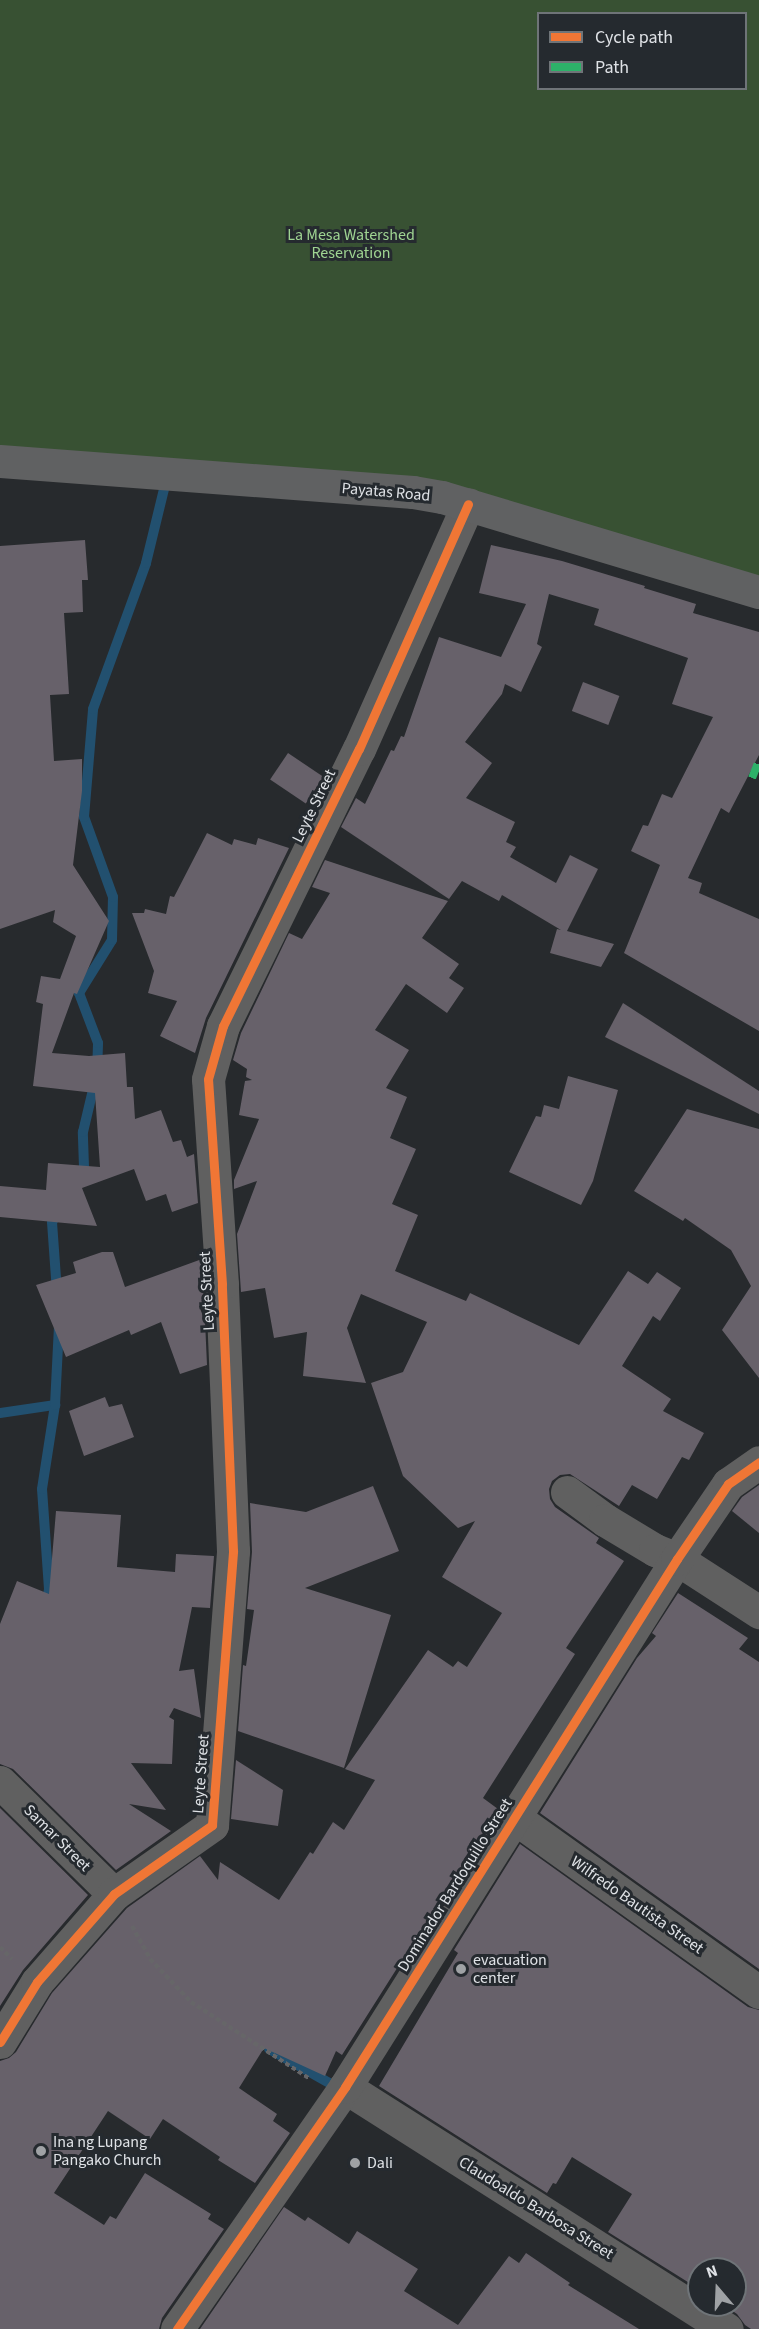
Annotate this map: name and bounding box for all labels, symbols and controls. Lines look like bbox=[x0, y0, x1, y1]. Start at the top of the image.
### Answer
legend bbox=[537, 12, 747, 90]
text: Cycle path bbox=[595, 25, 673, 50]
text: Path bbox=[595, 55, 629, 80]
park label: La Mesa Watershed Reservation bbox=[287, 225, 415, 263]
street label: Payatas Road bbox=[341, 479, 431, 505]
street label: Leyte Street bbox=[288, 766, 340, 846]
street label: Leyte Street bbox=[195, 1251, 219, 1331]
street label: Leyte Street bbox=[189, 1734, 213, 1814]
street label: Dominador Bardoquillo Street bbox=[394, 1795, 516, 1975]
street label: Samar Street bbox=[20, 1801, 94, 1875]
street label: Wilfredo Bautista Street bbox=[567, 1852, 707, 1958]
place label: evacuation center bbox=[473, 1950, 547, 1988]
marker: evacuation center bbox=[454, 1962, 468, 1976]
place label: Ina ng Lupang Pangako Church bbox=[53, 2132, 161, 2170]
marker: Ina ng Lupang Pangako Church bbox=[34, 2144, 48, 2158]
street label: Claudoaldo Barbosa Street bbox=[455, 2152, 617, 2264]
place label: Dali bbox=[367, 2153, 393, 2173]
marker: Dali bbox=[348, 2156, 362, 2170]
north arrow bbox=[687, 2257, 747, 2317]
text: N bbox=[703, 2260, 720, 2284]

